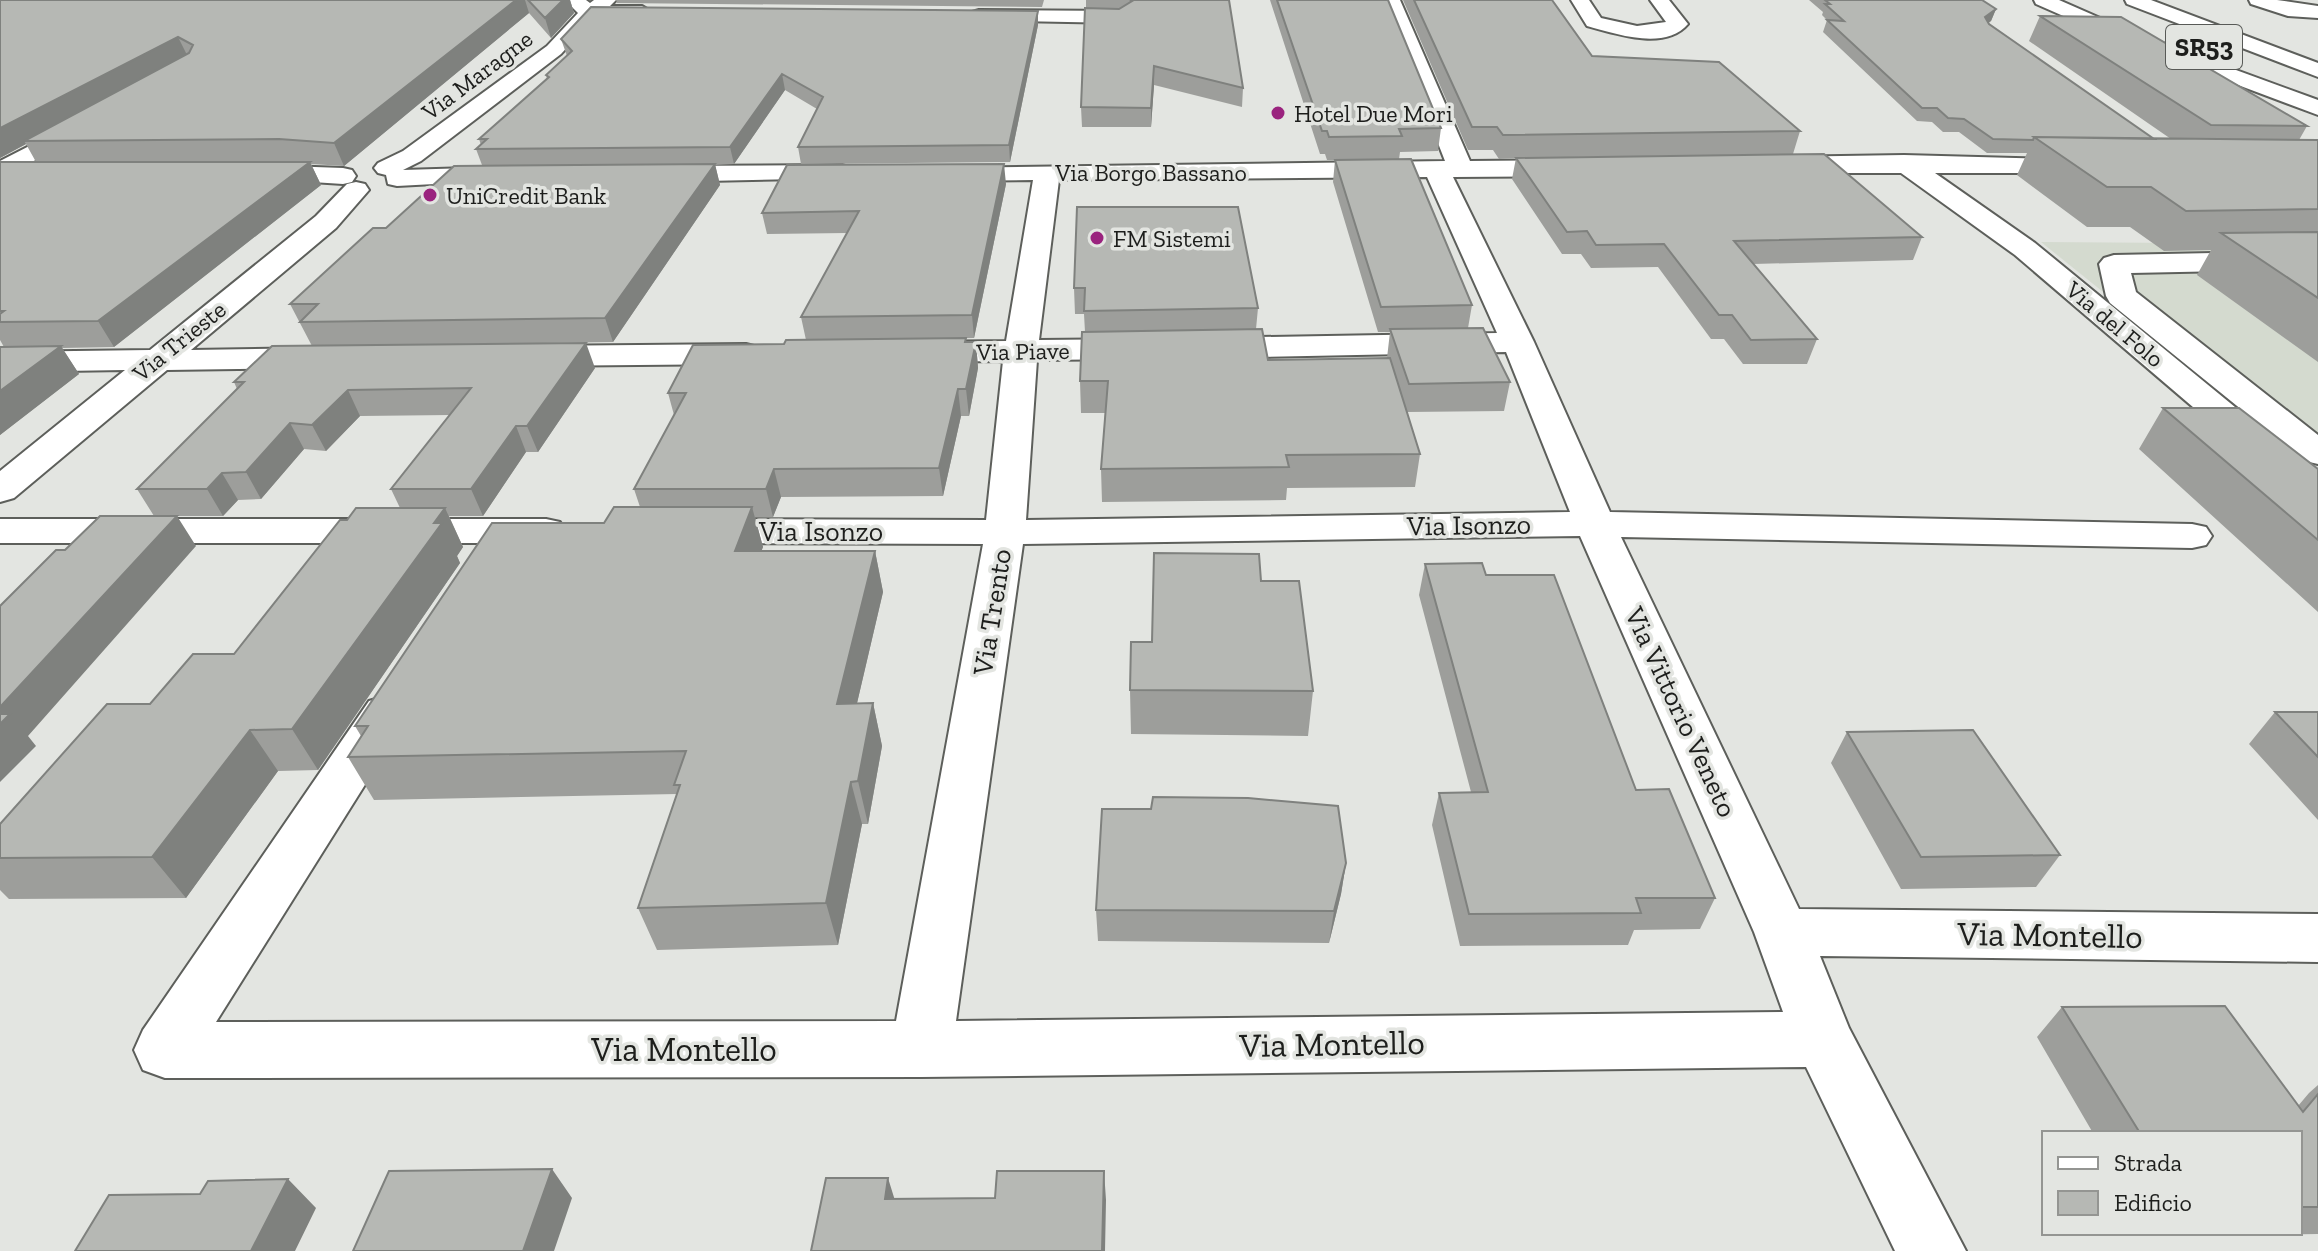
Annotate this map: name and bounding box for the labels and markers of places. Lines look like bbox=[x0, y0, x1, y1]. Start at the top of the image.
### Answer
place label: Hotel Due Mori bbox=[1294, 99, 1453, 128]
marker: Hotel Due Mori bbox=[1269, 104, 1287, 122]
place label: UniCredit Bank bbox=[446, 181, 607, 210]
marker: UniCredit Bank bbox=[421, 186, 439, 204]
place label: FM Sistemi bbox=[1113, 224, 1231, 253]
marker: FM Sistemi bbox=[1088, 229, 1106, 247]

